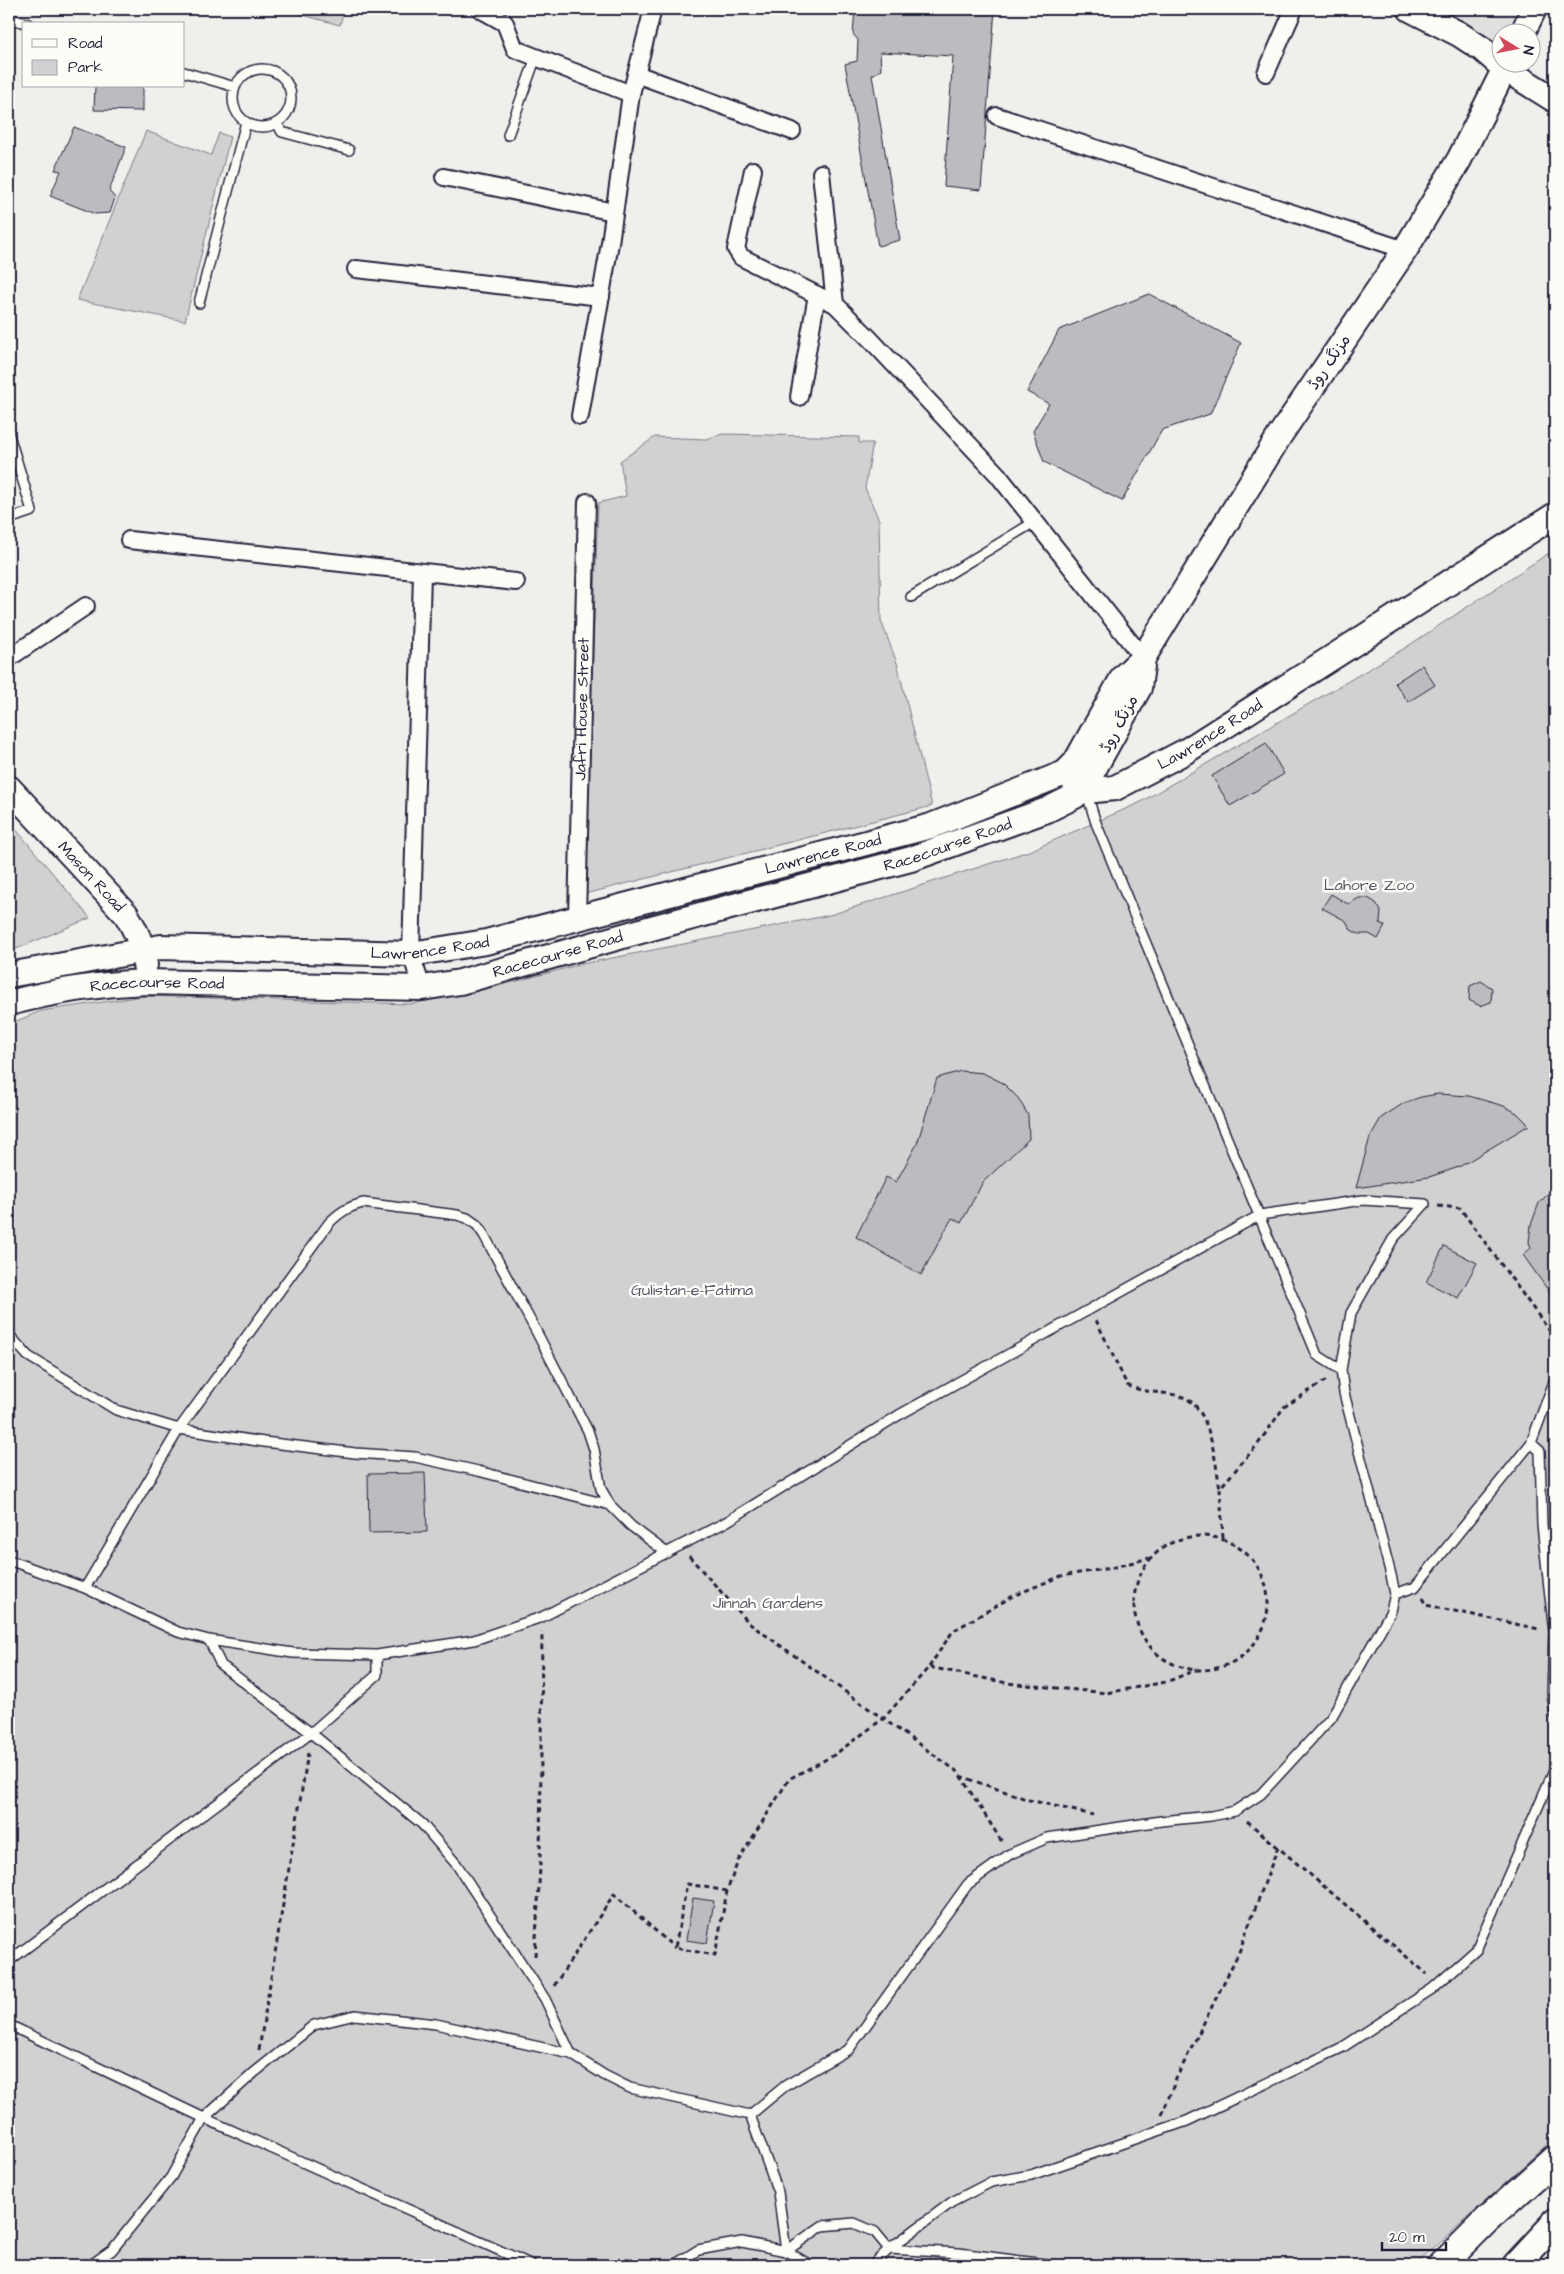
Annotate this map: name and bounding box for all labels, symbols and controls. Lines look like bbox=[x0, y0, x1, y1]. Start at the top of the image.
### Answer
legend bbox=[22, 22, 185, 88]
north arrow bbox=[1492, 22, 1542, 72]
text: Road bbox=[68, 33, 103, 54]
text: N bbox=[1517, 44, 1538, 56]
text: Park bbox=[68, 57, 103, 78]
street label: مزنگ روڈ bbox=[1302, 330, 1356, 394]
street label: Jafri House Street bbox=[569, 637, 595, 781]
street label: مزنگ روڈ bbox=[1095, 691, 1143, 757]
street label: Lawrence Road bbox=[1154, 694, 1267, 775]
street label: Racecourse Road bbox=[881, 813, 1015, 877]
street label: Lawrence Road bbox=[762, 828, 884, 880]
street label: Mason Road bbox=[53, 836, 130, 917]
park label: Lahore Zoo bbox=[1324, 874, 1414, 896]
street label: Racecourse Road bbox=[490, 926, 625, 983]
street label: Lawrence Road bbox=[370, 931, 491, 965]
street label: Racecourse Road bbox=[89, 971, 224, 998]
park label: Gulistan-e-Fatima bbox=[631, 1279, 753, 1301]
park label: Jinnah Gardens bbox=[713, 1592, 823, 1614]
scale bar bbox=[1382, 2219, 1445, 2251]
text: 20 m bbox=[1389, 2227, 1425, 2248]

